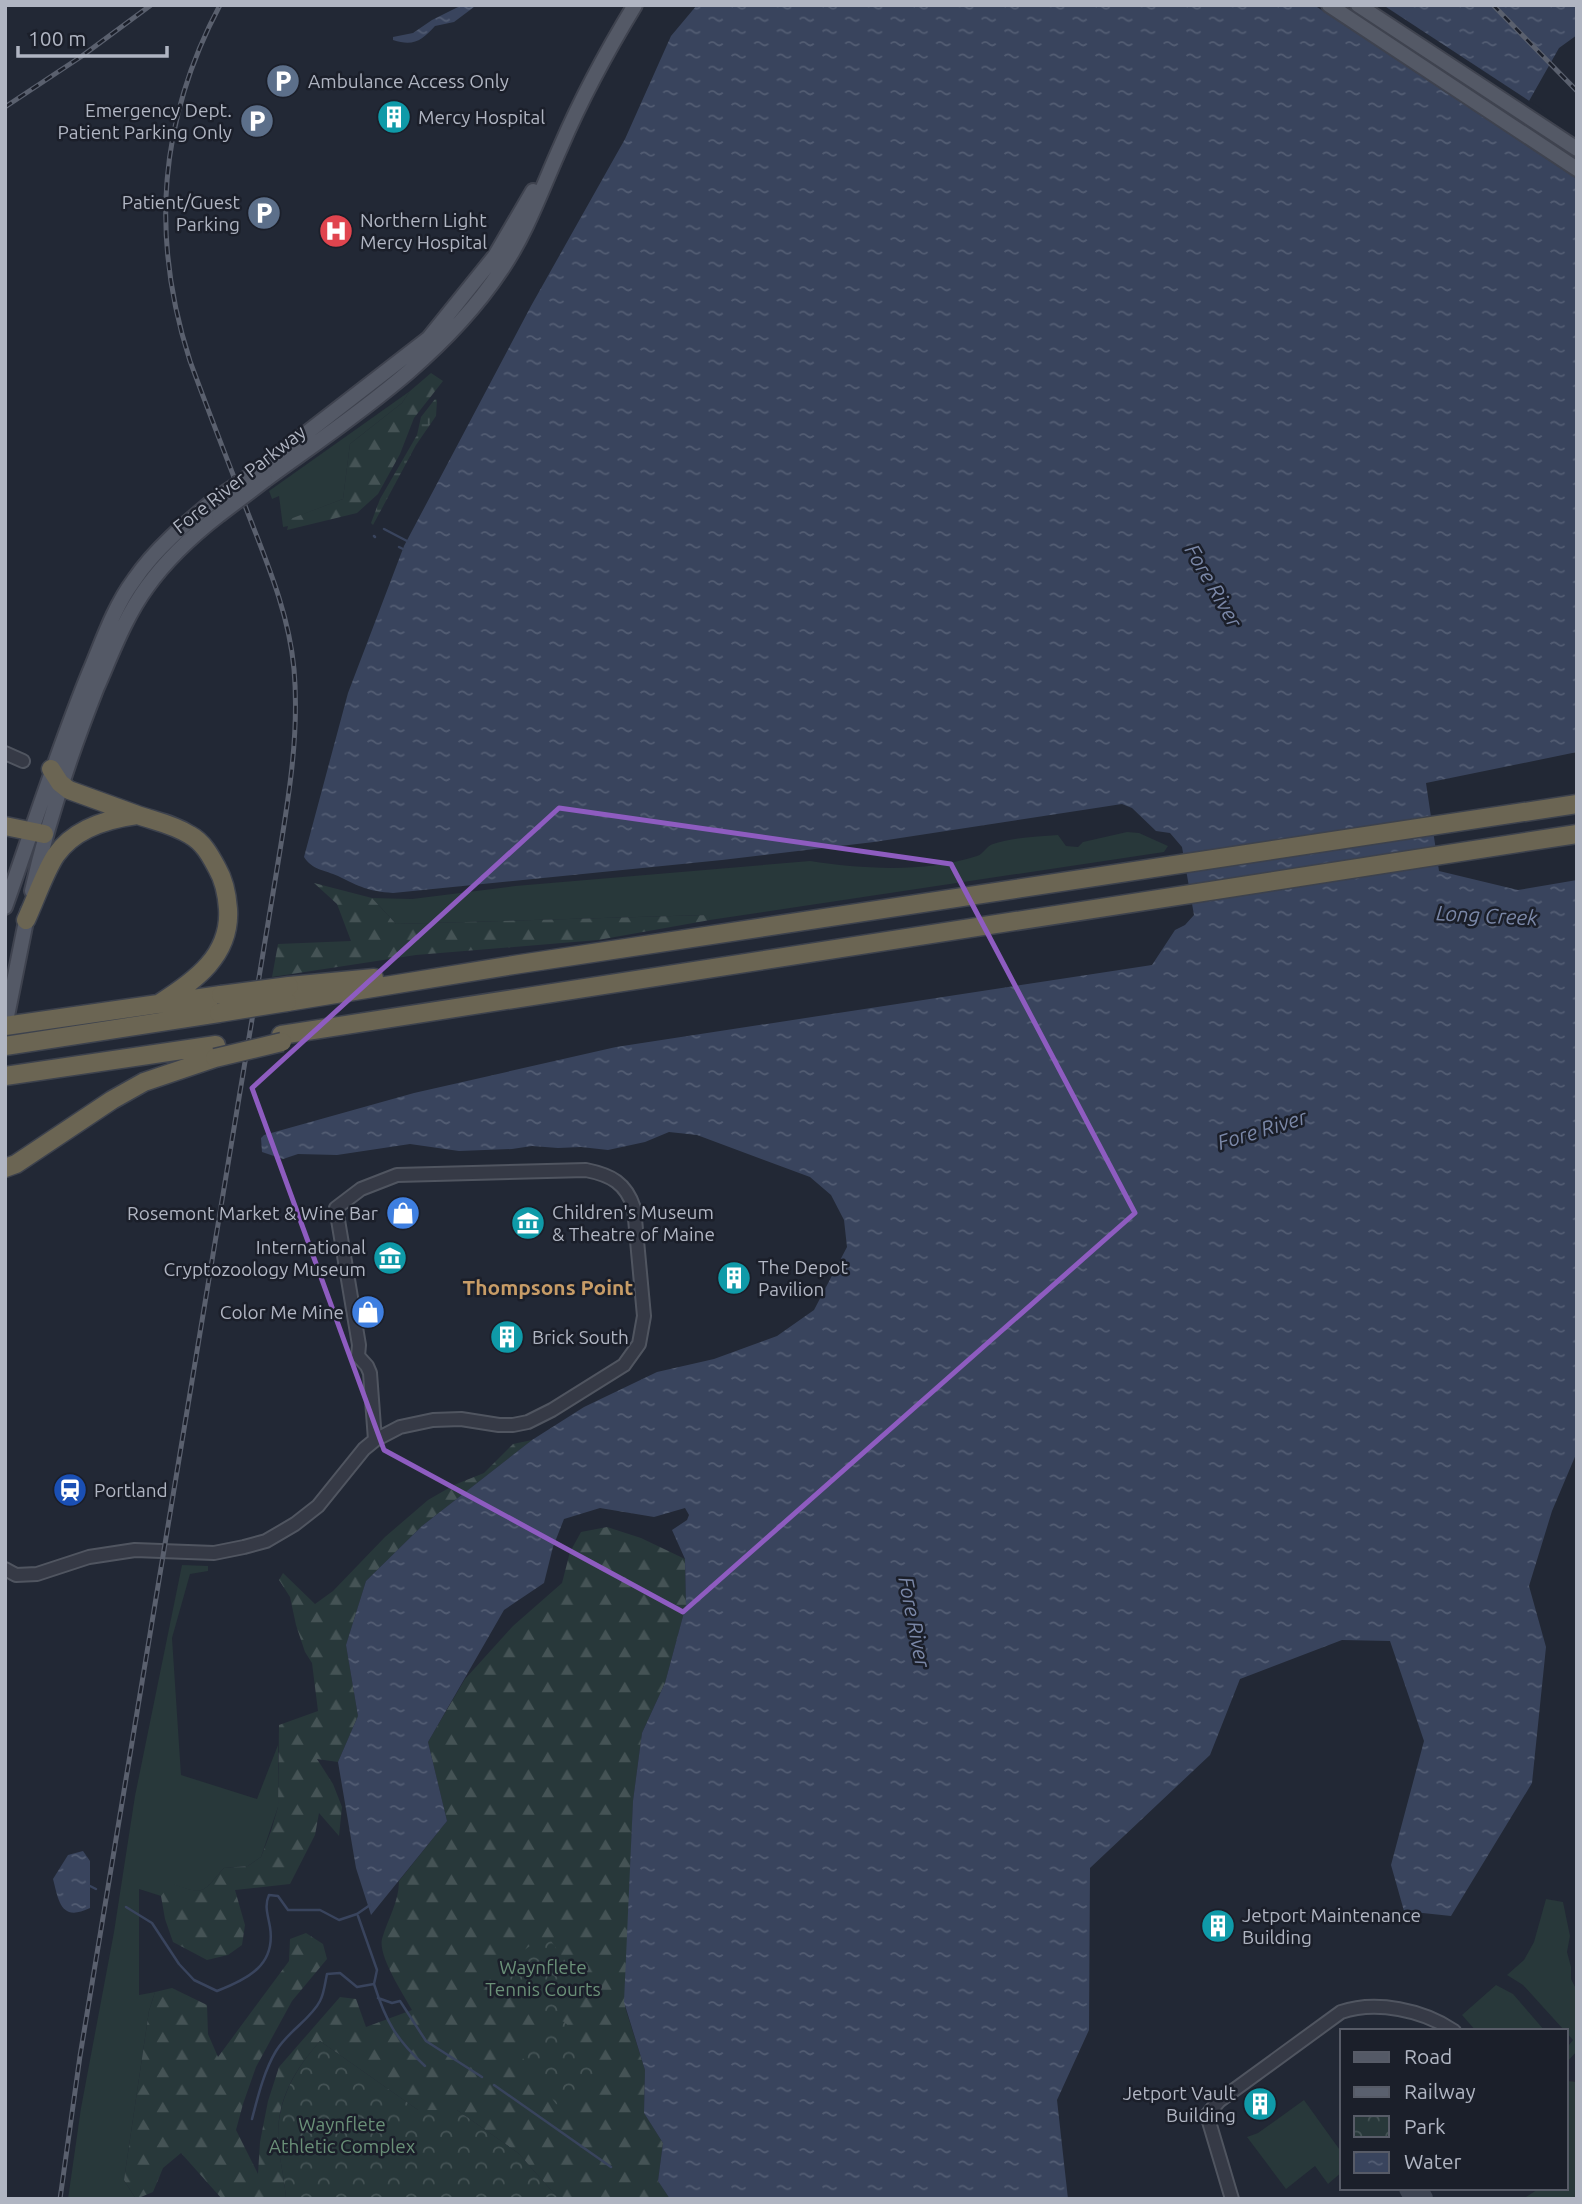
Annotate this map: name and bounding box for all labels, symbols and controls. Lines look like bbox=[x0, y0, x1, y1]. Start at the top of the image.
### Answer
scale bar bbox=[18, 14, 166, 58]
text: 100 m bbox=[28, 26, 86, 50]
parking icon: Ambulance Access Only bbox=[264, 62, 302, 100]
place label: Ambulance Access Only bbox=[308, 70, 509, 92]
building icon: Mercy Hospital bbox=[375, 98, 413, 136]
place label: Emergency Dept. Patient Parking Only bbox=[58, 99, 232, 143]
parking icon: Emergency Dept. Patient Parking Only bbox=[238, 102, 276, 140]
place label: Mercy Hospital bbox=[418, 106, 545, 128]
place label: Patient/Guest Parking bbox=[122, 191, 241, 235]
parking icon: Patient/Guest Parking bbox=[245, 194, 283, 232]
place label: Northern Light Mercy Hospital bbox=[360, 209, 487, 253]
hospital icon: Northern Light Mercy Hospital bbox=[317, 212, 355, 250]
street label: Fore River Parkway bbox=[168, 420, 310, 538]
water label: Fore River bbox=[1180, 540, 1248, 632]
water label: Long Creek bbox=[1436, 900, 1539, 930]
water label: Fore River bbox=[1214, 1104, 1310, 1154]
shop icon: Rosemont Market & Wine Bar bbox=[384, 1194, 422, 1232]
place label: Children's Museum & Theatre of Maine bbox=[552, 1201, 715, 1245]
place label: Rosemont Market & Wine Bar bbox=[127, 1202, 378, 1224]
museum icon: Children's Museum & Theatre of Maine bbox=[509, 1204, 547, 1242]
place label: International Cryptozoology Museum bbox=[163, 1236, 366, 1280]
museum icon: International Cryptozoology Museum bbox=[371, 1239, 409, 1277]
place label: The Depot Pavilion bbox=[758, 1256, 848, 1300]
building icon: The Depot Pavilion bbox=[715, 1259, 753, 1297]
district label: Thompsons Point bbox=[463, 1275, 633, 1299]
shop icon: Color Me Mine bbox=[349, 1293, 387, 1331]
place label: Color Me Mine bbox=[220, 1301, 344, 1323]
building icon: Brick South bbox=[488, 1318, 526, 1356]
place label: Brick South bbox=[532, 1326, 629, 1348]
station icon: Portland bbox=[51, 1471, 89, 1509]
place label: Portland bbox=[94, 1479, 168, 1501]
water label: Fore River bbox=[894, 1574, 936, 1670]
place label: Jetport Maintenance Building bbox=[1242, 1904, 1421, 1948]
building icon: Jetport Maintenance Building bbox=[1199, 1907, 1237, 1945]
park label: Waynflete Tennis Courts bbox=[485, 1956, 601, 2000]
legend bbox=[1340, 2029, 1568, 2190]
text: Road bbox=[1404, 2044, 1452, 2068]
text: Railway bbox=[1404, 2079, 1476, 2103]
place label: Jetport Vault Building bbox=[1123, 2082, 1237, 2126]
building icon: Jetport Vault Building bbox=[1241, 2085, 1279, 2123]
park label: Waynflete Athletic Complex bbox=[269, 2113, 416, 2157]
text: Park bbox=[1404, 2114, 1446, 2138]
text: Water bbox=[1404, 2149, 1462, 2173]

